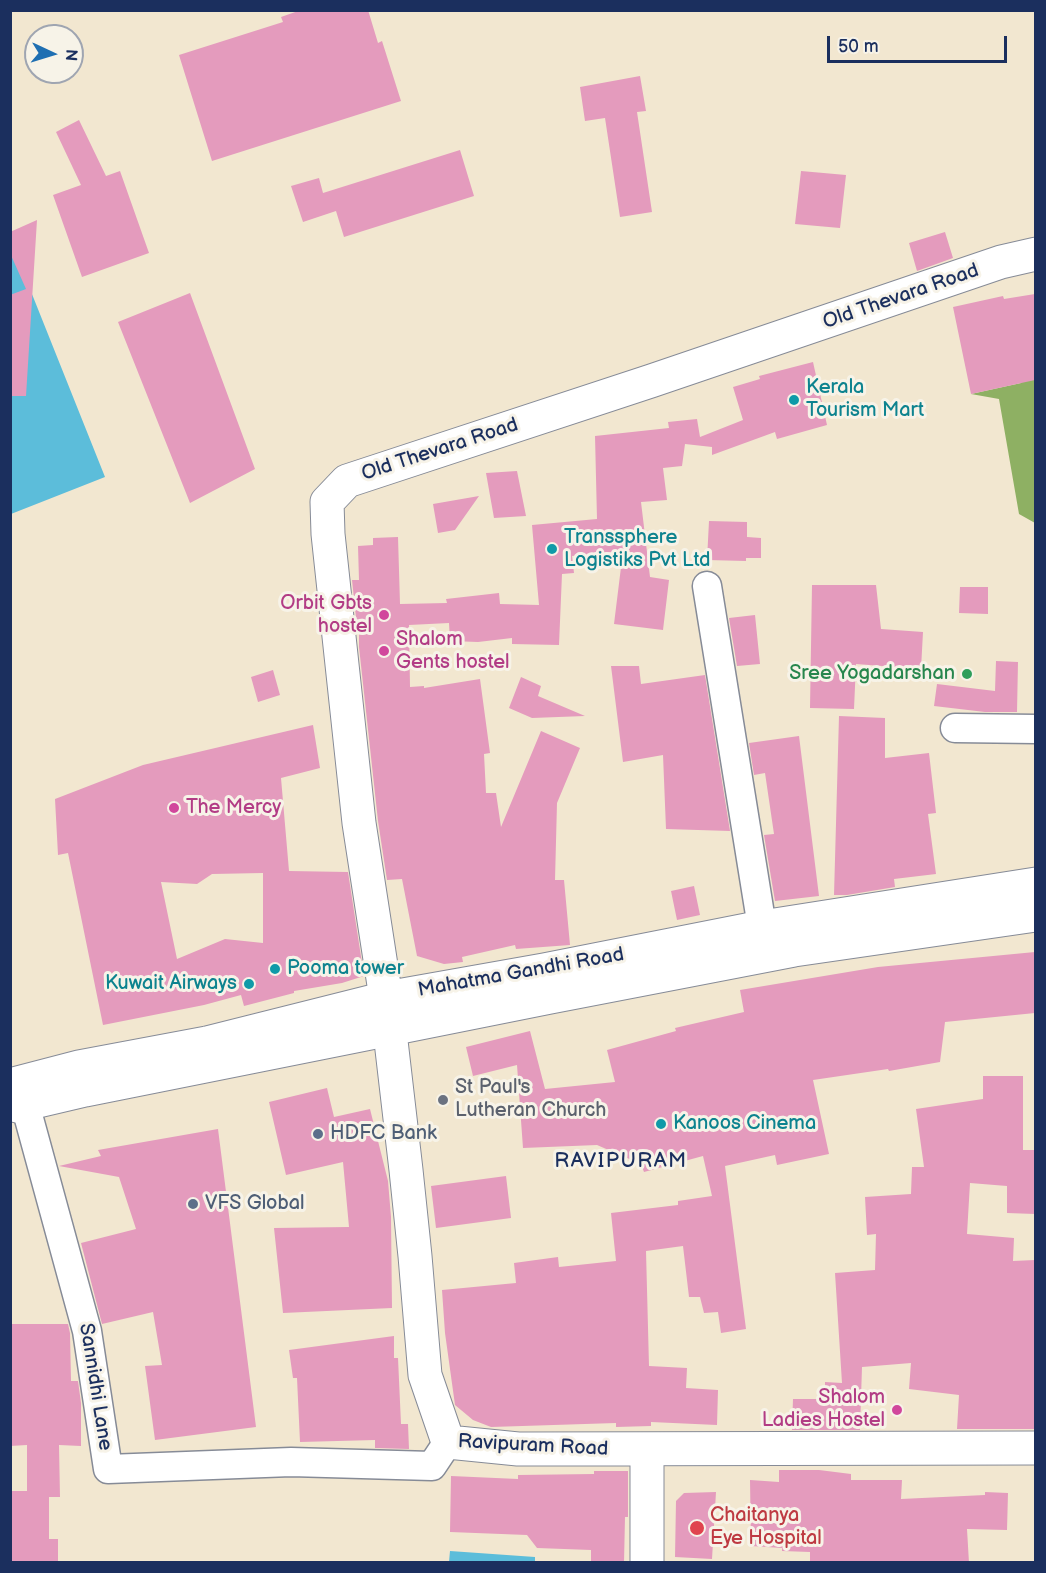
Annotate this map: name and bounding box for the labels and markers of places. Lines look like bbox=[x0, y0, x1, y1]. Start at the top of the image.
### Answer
place label: Kerala Tourism Mart bbox=[806, 376, 924, 423]
marker: Kerala Tourism Mart bbox=[787, 393, 801, 407]
place label: Transsphere Logistiks Pvt Ltd bbox=[564, 526, 711, 573]
marker: Transsphere Logistiks Pvt Ltd bbox=[545, 542, 559, 556]
place label: Orbit Gbts hostel bbox=[280, 592, 372, 639]
marker: Orbit Gbts hostel bbox=[377, 608, 391, 622]
place label: Shalom Gents hostel bbox=[396, 628, 510, 675]
marker: Shalom Gents hostel bbox=[377, 644, 391, 658]
place label: Sree Yogadarshan bbox=[789, 662, 955, 686]
marker: Sree Yogadarshan bbox=[960, 667, 974, 681]
place label: The Mercy bbox=[186, 796, 281, 820]
marker: The Mercy bbox=[167, 801, 181, 815]
place label: Pooma tower bbox=[287, 957, 404, 981]
marker: Pooma tower bbox=[268, 962, 282, 976]
place label: Kuwait Airways bbox=[105, 972, 237, 996]
marker: Kuwait Airways bbox=[242, 977, 256, 991]
place label: St Paul's Lutheran Church bbox=[455, 1076, 606, 1123]
marker: St Paul's Lutheran Church bbox=[436, 1093, 450, 1107]
place label: Kanoos Cinema bbox=[673, 1112, 816, 1136]
marker: Kanoos Cinema bbox=[654, 1117, 668, 1131]
place label: HDFC Bank bbox=[330, 1122, 437, 1146]
marker: HDFC Bank bbox=[311, 1127, 325, 1141]
place label: VFS Global bbox=[205, 1192, 304, 1216]
marker: VFS Global bbox=[186, 1197, 200, 1211]
place label: Shalom Ladies Hostel bbox=[762, 1386, 885, 1433]
marker: Shalom Ladies Hostel bbox=[890, 1403, 904, 1417]
place label: Chaitanya Eye Hospital bbox=[710, 1504, 822, 1551]
marker: Chaitanya Eye Hospital bbox=[688, 1519, 706, 1537]

